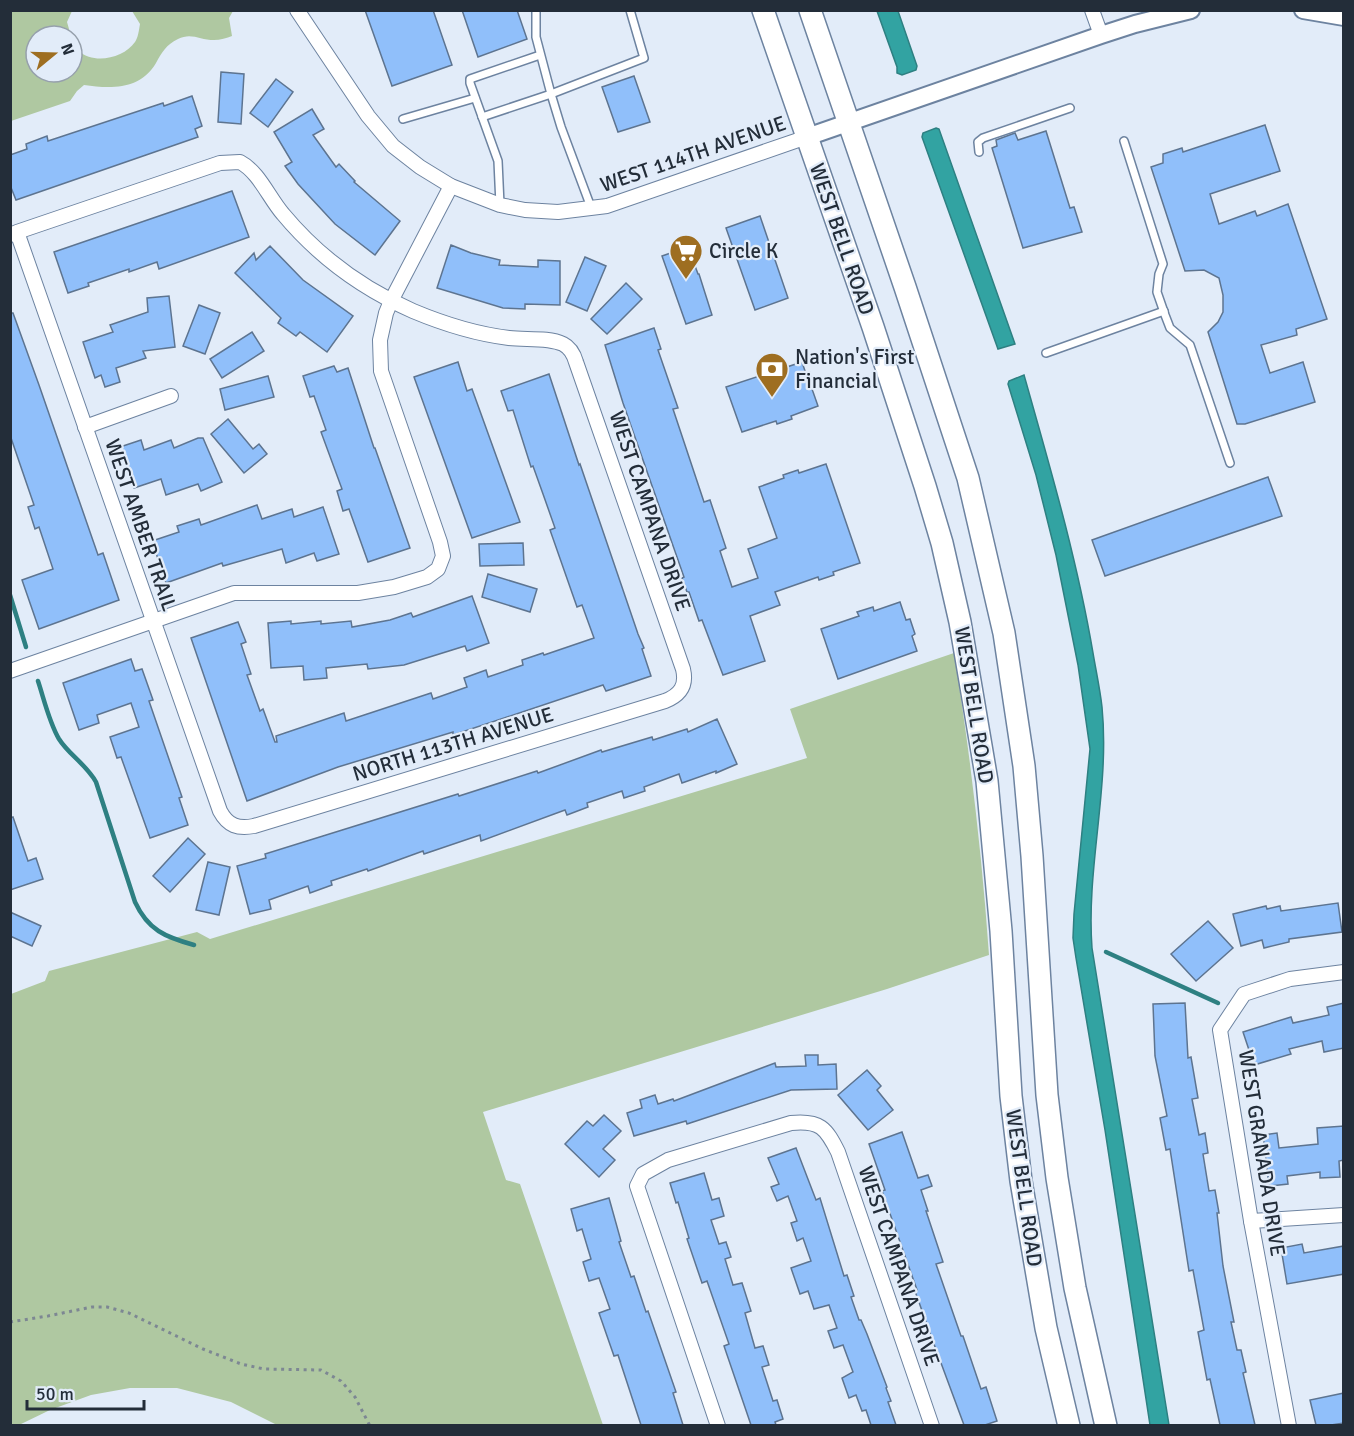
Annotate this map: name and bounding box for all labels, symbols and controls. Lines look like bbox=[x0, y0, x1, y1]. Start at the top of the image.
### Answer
north arrow bbox=[24, 24, 84, 84]
text: N bbox=[56, 41, 79, 58]
street label: WEST 114TH AVENUE bbox=[597, 110, 789, 198]
street label: WEST BELL ROAD bbox=[804, 160, 880, 318]
supermarket icon: Circle K bbox=[668, 233, 704, 280]
place label: Circle K bbox=[709, 238, 779, 264]
place label: Nation's First Financial bbox=[795, 344, 914, 394]
bank icon: Nation's First Financial bbox=[754, 351, 790, 398]
street label: WEST CAMPANA DRIVE bbox=[604, 408, 696, 614]
street label: WEST AMBER TRAIL bbox=[99, 436, 183, 615]
street label: WEST BELL ROAD bbox=[949, 625, 999, 785]
street label: NORTH 113TH AVENUE bbox=[349, 701, 557, 787]
street label: WEST GRANADA DRIVE bbox=[1233, 1048, 1291, 1258]
street label: WEST BELL ROAD bbox=[1000, 1108, 1048, 1268]
street label: WEST CAMPANA DRIVE bbox=[853, 1163, 945, 1369]
scale bar bbox=[27, 1373, 144, 1411]
text: 50 m bbox=[36, 1383, 74, 1405]

